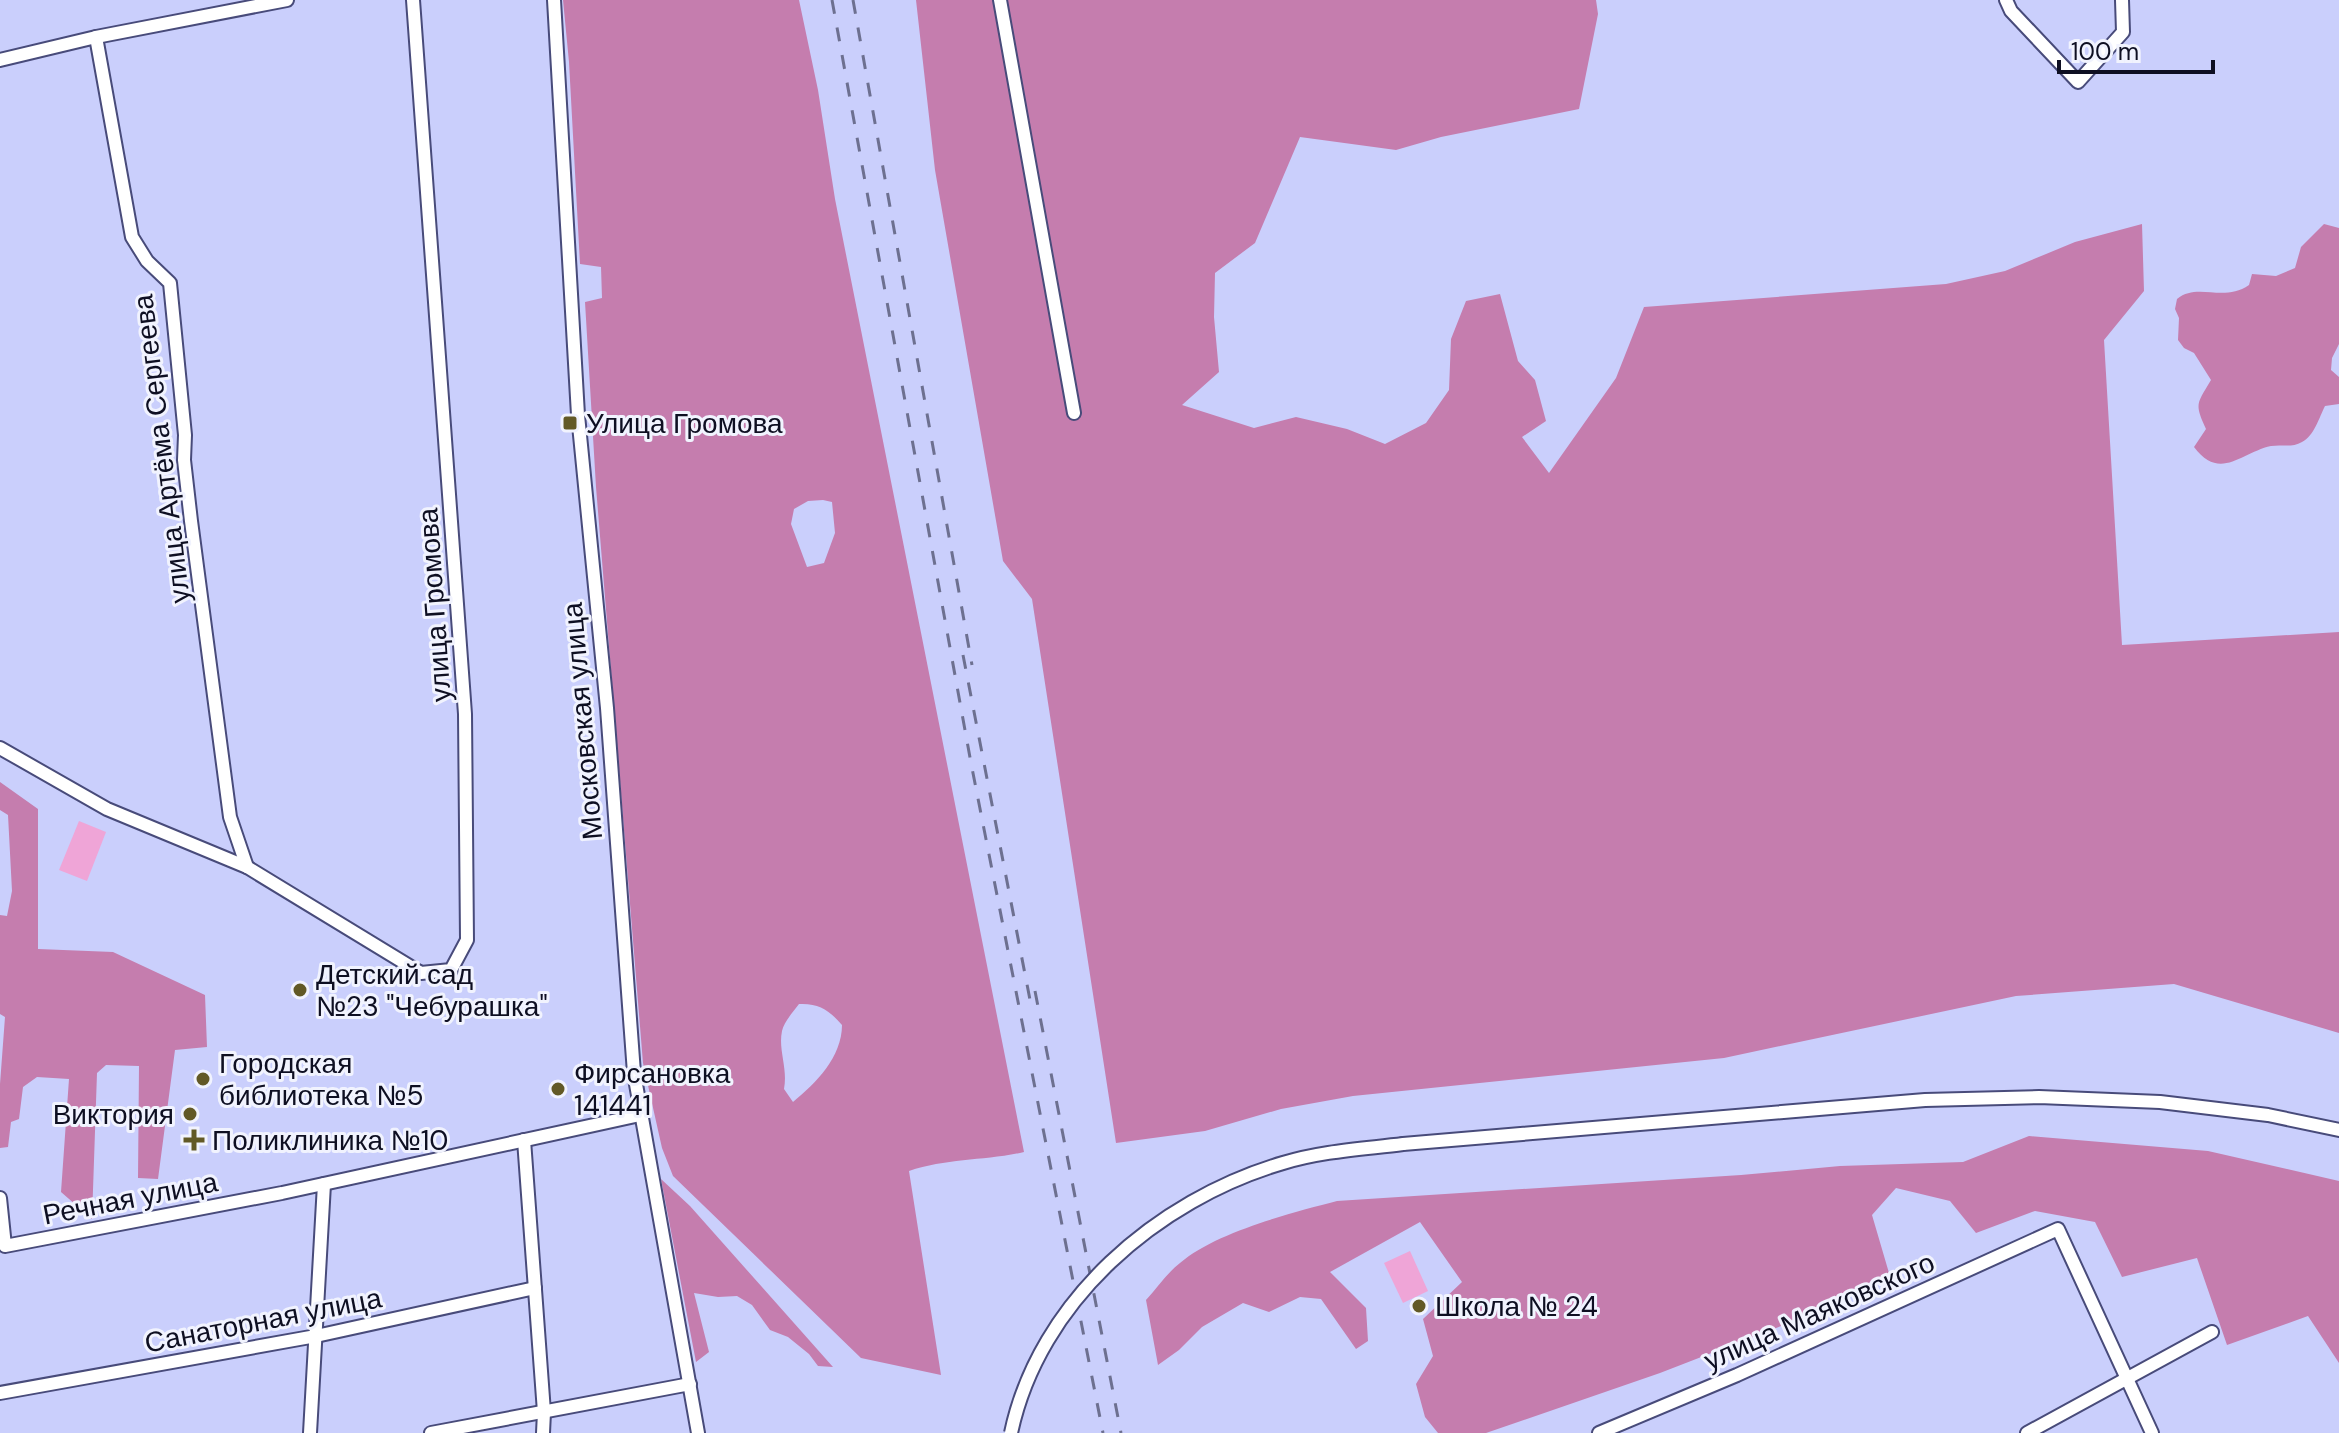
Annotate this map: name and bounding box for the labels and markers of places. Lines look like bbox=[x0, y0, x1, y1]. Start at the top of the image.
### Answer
place label: Улица Громова bbox=[586, 405, 783, 442]
marker: Улица Громова bbox=[561, 414, 579, 432]
place label: Детский сад №23 "Чебурашка" bbox=[316, 956, 548, 1025]
marker: Детский сад №23 "Чебурашка" bbox=[291, 981, 309, 999]
place label: Городская библиотека №5 bbox=[219, 1045, 423, 1114]
place label: Фирсановка 141441 bbox=[574, 1055, 731, 1124]
marker: Городская библиотека №5 bbox=[194, 1070, 212, 1088]
marker: Фирсановка 141441 bbox=[549, 1080, 567, 1098]
place label: Виктория bbox=[53, 1096, 174, 1133]
marker: Виктория bbox=[181, 1105, 199, 1123]
place label: Поликлиника №10 bbox=[212, 1122, 449, 1159]
marker: Поликлиника №10 bbox=[183, 1129, 205, 1151]
place label: Школа № 24 bbox=[1435, 1288, 1598, 1325]
marker: Школа № 24 bbox=[1410, 1297, 1428, 1315]

